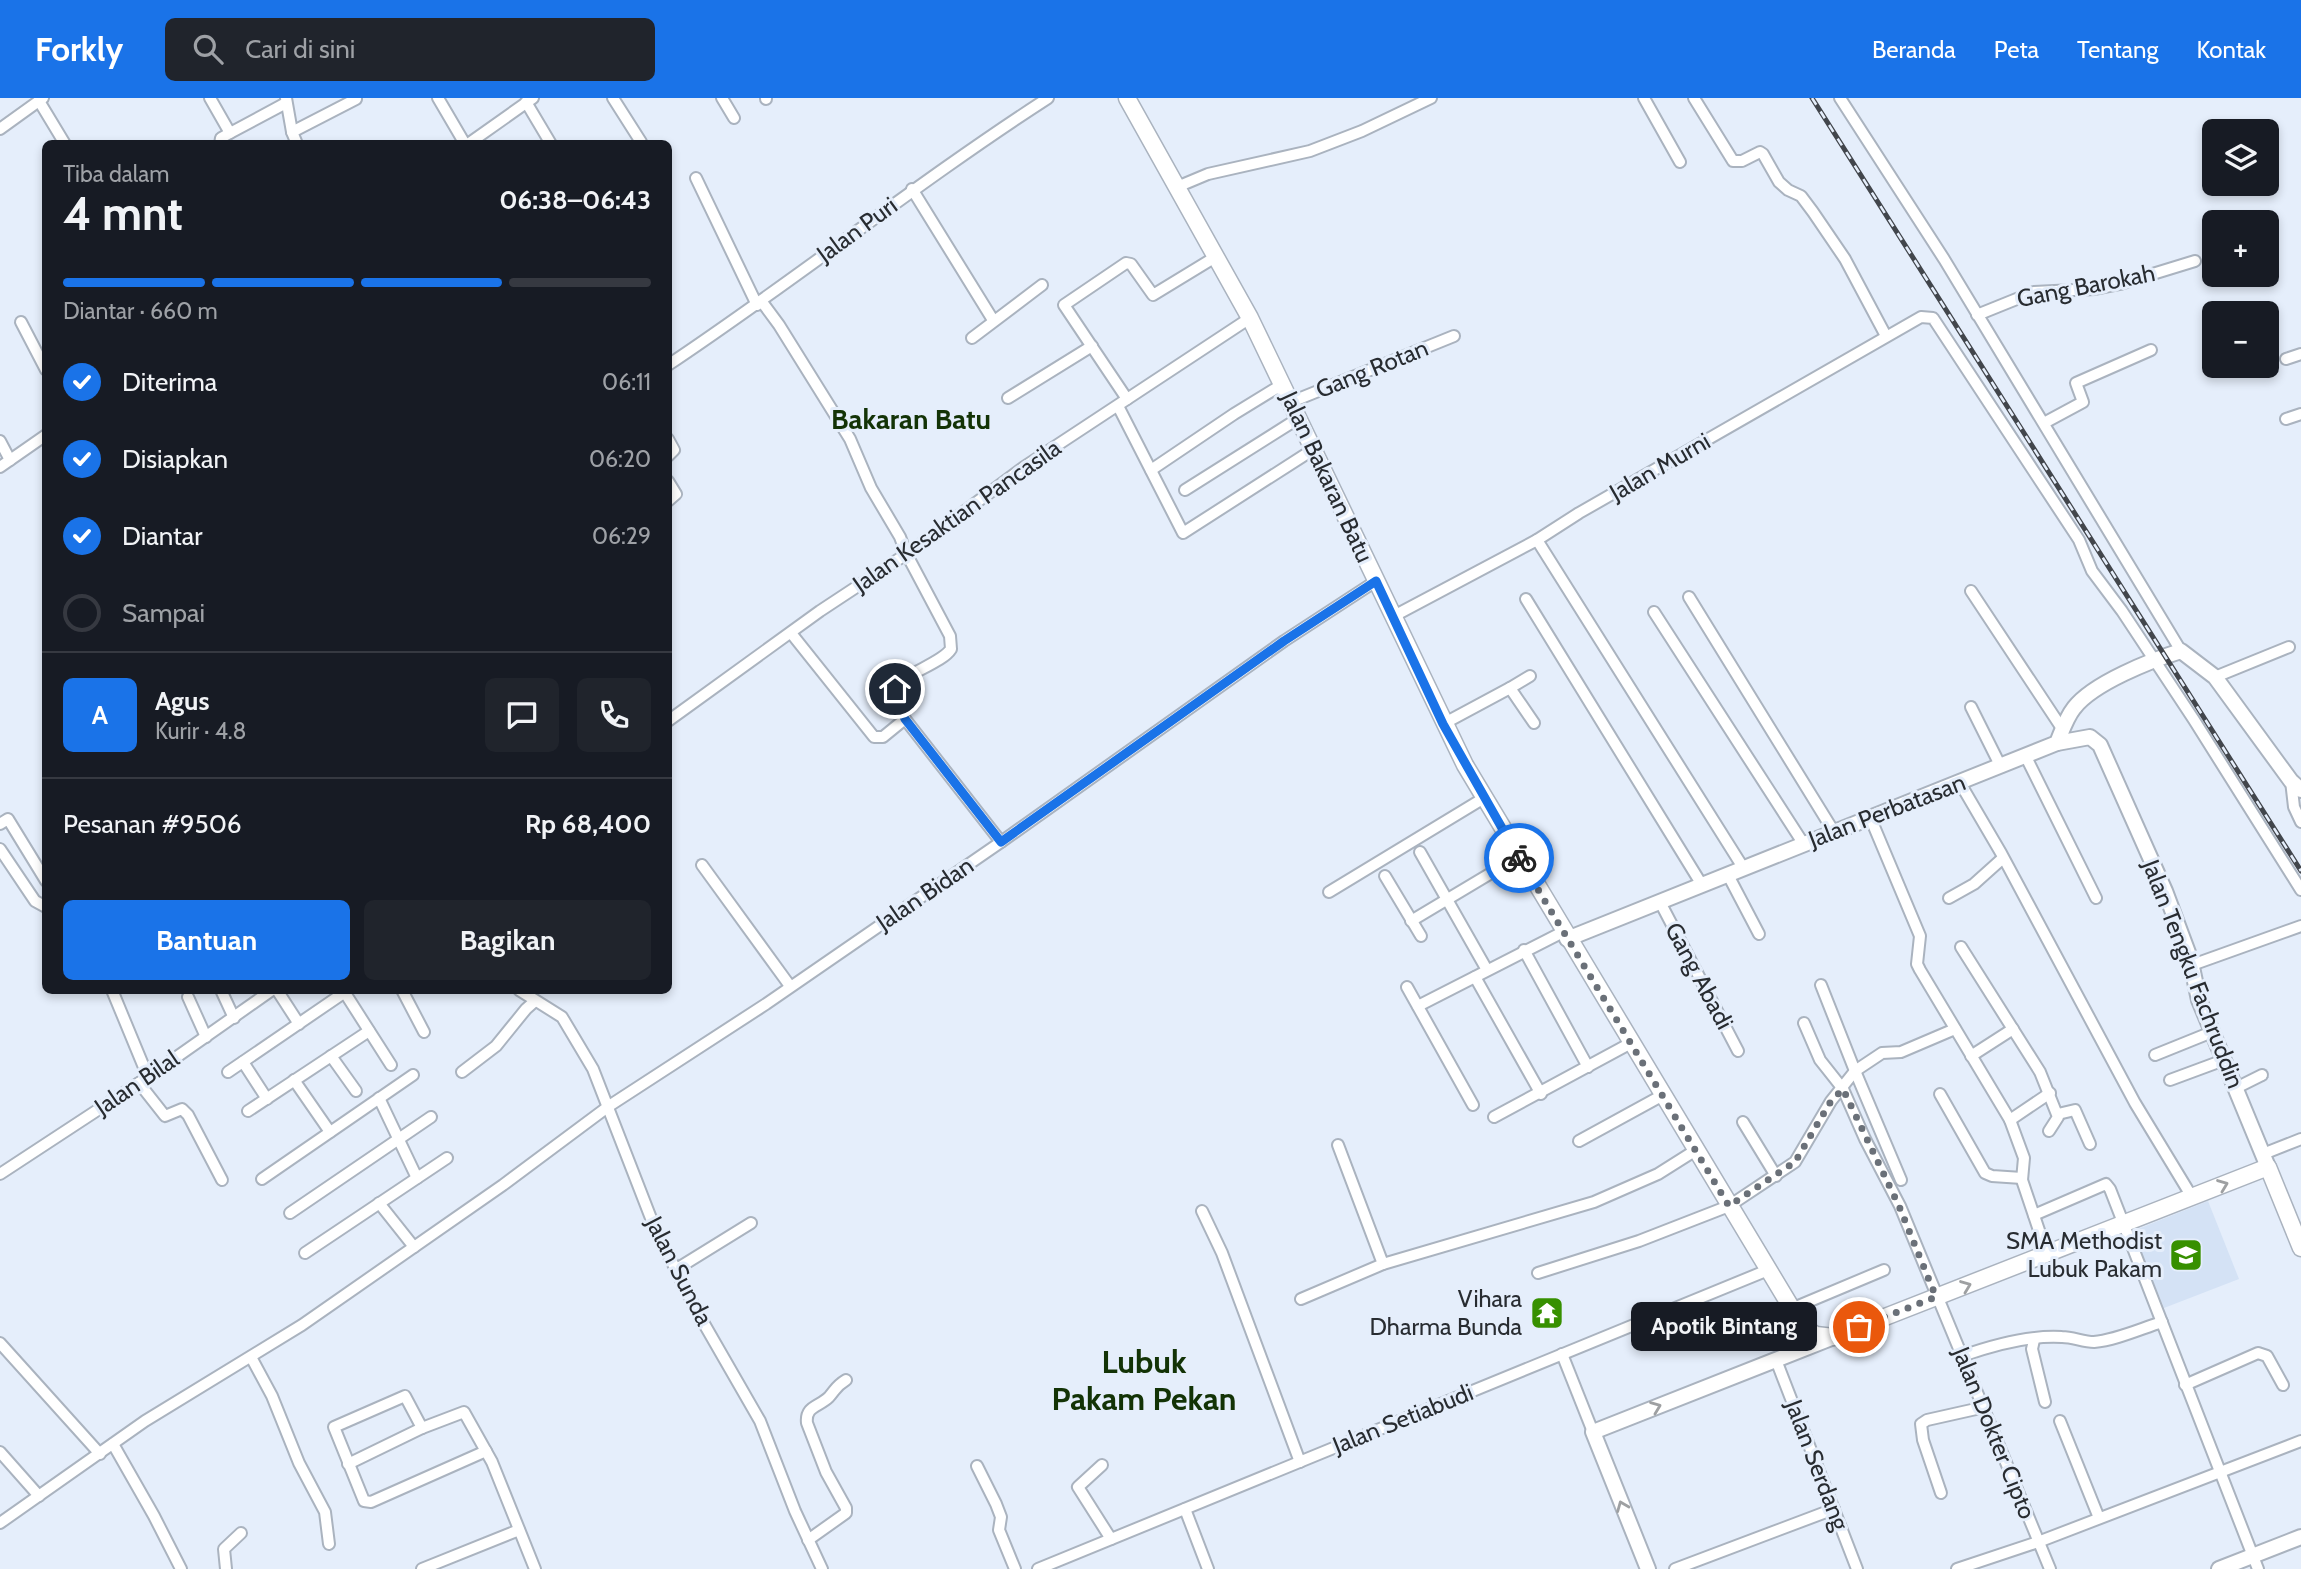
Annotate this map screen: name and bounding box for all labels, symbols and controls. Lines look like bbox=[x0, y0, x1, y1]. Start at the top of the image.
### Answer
search box bbox=[165, 18, 655, 81]
text: Forkly bbox=[35, 29, 123, 69]
icon: search bbox=[189, 30, 227, 68]
text: Cari di sini bbox=[245, 33, 355, 65]
text: Beranda bbox=[1872, 35, 1956, 64]
text: Peta bbox=[1994, 35, 2039, 64]
text: Tentang bbox=[2077, 35, 2158, 64]
text: Kontak bbox=[2196, 35, 2266, 64]
map controls bbox=[2202, 119, 2279, 378]
button: layers bbox=[2202, 119, 2279, 196]
text: Tiba dalam bbox=[63, 160, 169, 188]
text: 06:38–06:43 bbox=[499, 184, 651, 216]
text: 4 mnt bbox=[63, 186, 183, 242]
street label: Jalan Puri bbox=[810, 191, 903, 269]
button: + bbox=[2202, 210, 2279, 287]
street label: Gang Barokah bbox=[2014, 258, 2157, 313]
text: Diantar · 660 m bbox=[63, 297, 218, 325]
button: − bbox=[2202, 301, 2279, 378]
street label: Gang Rotan bbox=[1311, 333, 1432, 404]
icon: check bbox=[63, 363, 101, 401]
text: Diterima bbox=[122, 366, 217, 398]
text: 06:11 bbox=[602, 368, 651, 396]
street label: Jalan Bakaran Batu bbox=[1275, 386, 1380, 567]
district label: Bakaran Batu bbox=[831, 402, 991, 436]
street label: Jalan Murni bbox=[1603, 426, 1715, 507]
street label: Jalan Kesaktian Pancasila bbox=[846, 433, 1067, 599]
icon: check bbox=[63, 440, 101, 478]
text: Disiapkan bbox=[122, 443, 228, 475]
text: 06:20 bbox=[589, 445, 651, 473]
icon: check bbox=[63, 517, 101, 555]
text: Diantar bbox=[122, 520, 203, 552]
text: 06:29 bbox=[592, 522, 651, 550]
text: Sampai bbox=[122, 597, 205, 629]
pin bbox=[865, 659, 925, 719]
icon: home bbox=[876, 670, 914, 708]
button: chat bbox=[485, 678, 559, 752]
button: phone bbox=[577, 678, 651, 752]
text: Agus bbox=[155, 685, 209, 717]
text: A bbox=[92, 699, 108, 731]
text: Kurir · 4.8 bbox=[155, 717, 246, 745]
street label: Jalan Perbatasan bbox=[1803, 767, 1969, 854]
text: Pesanan #9506 bbox=[63, 808, 242, 840]
text: Rp 68,400 bbox=[525, 808, 651, 840]
courier bbox=[1484, 823, 1554, 893]
icon: bike bbox=[1500, 839, 1538, 877]
street label: Jalan Bidan bbox=[870, 851, 979, 937]
street label: Jalan Tengku Fachruddin bbox=[2136, 854, 2250, 1092]
button: Bantuan bbox=[63, 900, 350, 980]
button: Bagikan bbox=[364, 900, 651, 980]
street label: Gang Abadi bbox=[1659, 918, 1740, 1034]
street label: Jalan Bilal bbox=[88, 1044, 185, 1122]
one-way arrow bbox=[2217, 1179, 2229, 1193]
street label: Jalan Sunda bbox=[639, 1211, 719, 1330]
place label: SMA Methodist Lubuk Pakam bbox=[2006, 1226, 2162, 1283]
school or university icon: SMA Methodist Lubuk Pakam bbox=[2167, 1236, 2205, 1274]
one-way arrow bbox=[1959, 1280, 1971, 1294]
place label: Vihara Dharma Bunda bbox=[1370, 1284, 1522, 1341]
temple icon: Vihara Dharma Bunda bbox=[1528, 1294, 1566, 1332]
pin bbox=[1829, 1297, 1889, 1357]
callout: Apotik Bintang bbox=[1632, 1302, 1817, 1352]
icon: bag bbox=[1840, 1308, 1878, 1346]
text: Apotik Bintang bbox=[1651, 1312, 1797, 1340]
district label: Lubuk Pakam Pekan bbox=[1051, 1342, 1237, 1418]
street label: Jalan Dokter Cipto bbox=[1946, 1342, 2042, 1523]
street label: Jalan Setiabudi bbox=[1328, 1377, 1477, 1460]
street label: Jalan Serdang bbox=[1779, 1395, 1856, 1535]
one-way arrow bbox=[1650, 1401, 1662, 1415]
one-way arrow bbox=[1617, 1500, 1631, 1512]

